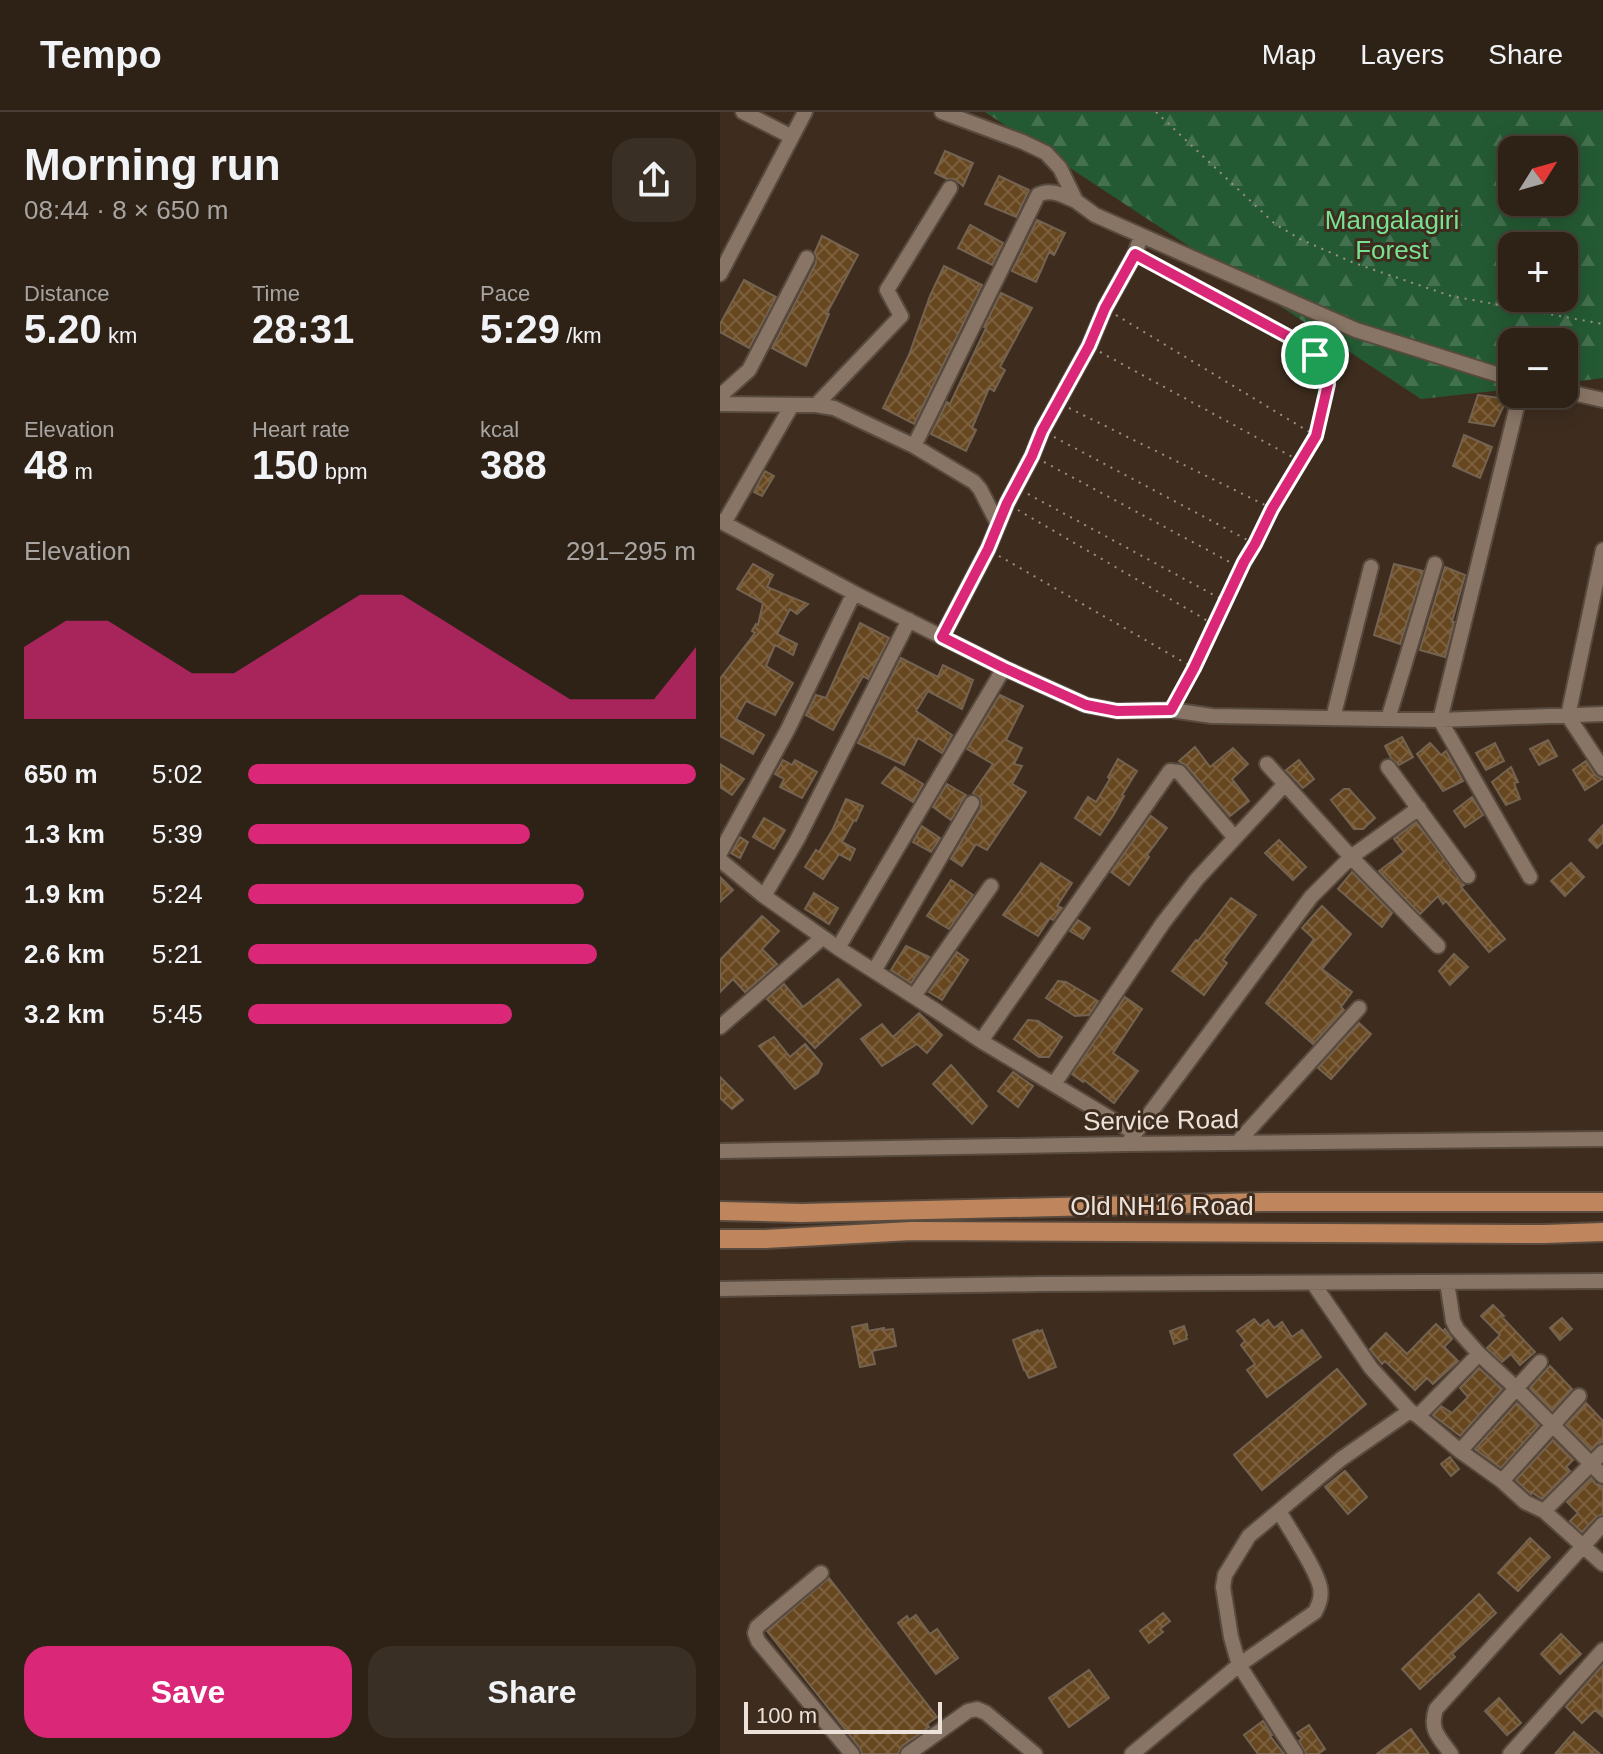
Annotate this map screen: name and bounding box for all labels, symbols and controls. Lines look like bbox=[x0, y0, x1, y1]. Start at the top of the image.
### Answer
text: Tempo bbox=[40, 34, 162, 76]
text: Map bbox=[1262, 39, 1316, 70]
text: Layers bbox=[1360, 39, 1444, 70]
text: Share bbox=[1488, 39, 1563, 70]
north arrow bbox=[1498, 136, 1578, 216]
map controls bbox=[1498, 136, 1578, 408]
button: share bbox=[612, 138, 696, 222]
text: Morning run bbox=[24, 140, 281, 189]
text: 08:44 · 8 × 650 m bbox=[24, 195, 229, 225]
park label: Mangalagiri Forest bbox=[1325, 205, 1459, 265]
button: + bbox=[1498, 232, 1578, 312]
text: Distance bbox=[24, 281, 110, 306]
text: Time bbox=[252, 281, 300, 306]
text: Pace bbox=[480, 281, 530, 306]
text: 5.20 bbox=[24, 307, 102, 351]
text: 28:31 bbox=[252, 307, 354, 351]
text: 5:29 bbox=[480, 307, 560, 351]
pin bbox=[1281, 321, 1349, 389]
text: km bbox=[102, 323, 137, 348]
text: /km bbox=[560, 323, 602, 348]
button: − bbox=[1498, 328, 1578, 408]
icon: arrive bbox=[1293, 333, 1337, 377]
text: Elevation bbox=[24, 417, 115, 442]
text: Heart rate bbox=[252, 417, 350, 442]
text: kcal bbox=[480, 417, 519, 442]
text: 48 bbox=[24, 443, 69, 487]
text: 150 bbox=[252, 443, 319, 487]
text: 388 bbox=[480, 443, 547, 487]
text: m bbox=[69, 459, 93, 484]
text: bpm bbox=[319, 459, 368, 484]
text: Elevation bbox=[24, 536, 131, 566]
text: 291–295 m bbox=[566, 536, 696, 566]
text: 650 m bbox=[24, 759, 98, 789]
text: 5:02 bbox=[152, 759, 203, 789]
text: 1.3 km bbox=[24, 819, 105, 849]
text: 5:39 bbox=[152, 819, 203, 849]
text: 1.9 km bbox=[24, 879, 105, 909]
text: 5:24 bbox=[152, 879, 203, 909]
text: 2.6 km bbox=[24, 939, 105, 969]
text: 5:21 bbox=[152, 939, 203, 969]
text: 3.2 km bbox=[24, 999, 105, 1029]
text: 5:45 bbox=[152, 999, 203, 1029]
street label: Service Road bbox=[1083, 1104, 1239, 1136]
street label: Old NH16 Road bbox=[1070, 1191, 1254, 1221]
button: Save bbox=[24, 1646, 352, 1738]
button: Share bbox=[368, 1646, 696, 1738]
scale bar bbox=[744, 1698, 942, 1734]
text: 100 m bbox=[756, 1703, 817, 1728]

